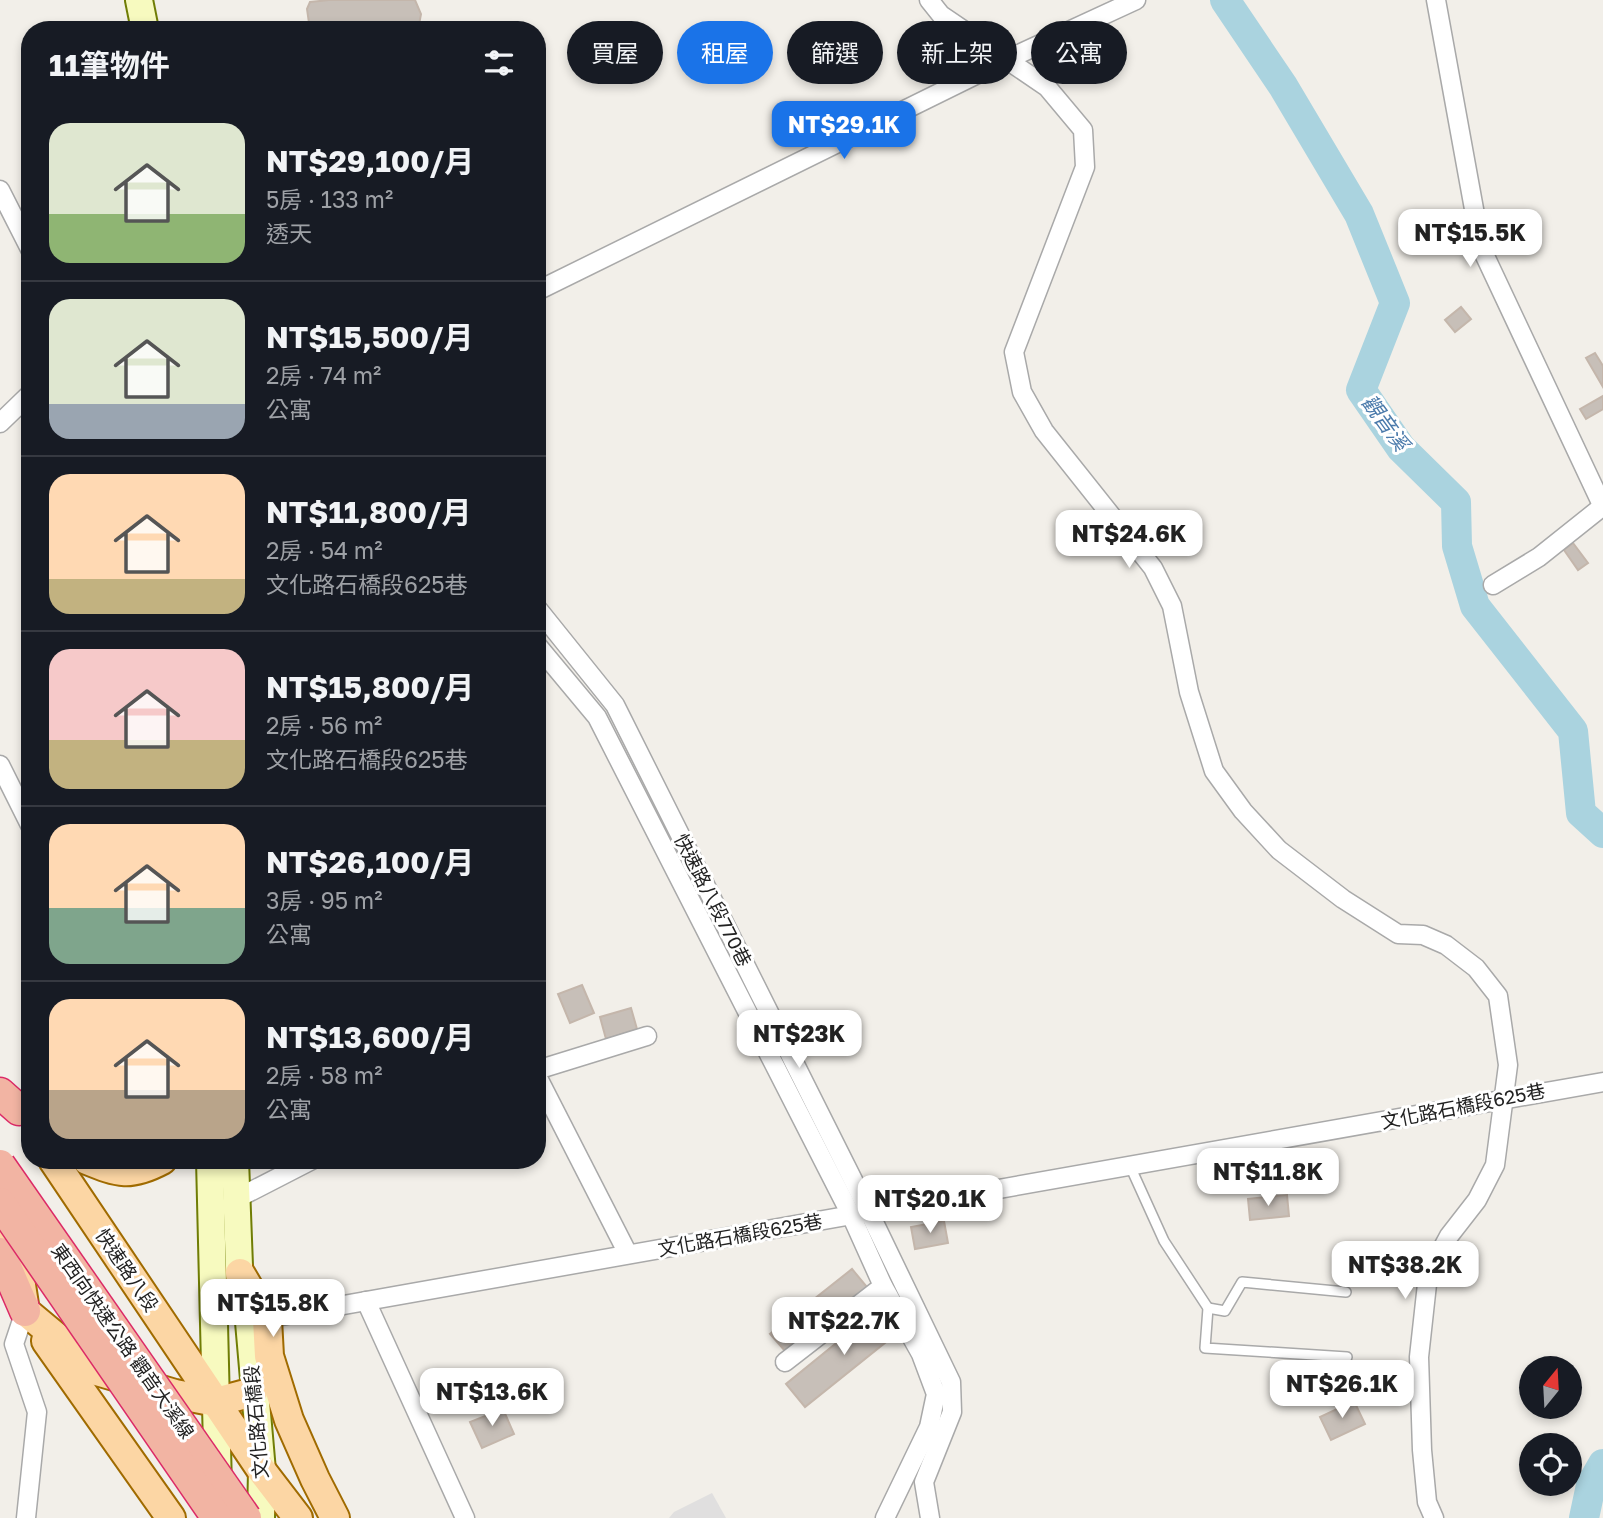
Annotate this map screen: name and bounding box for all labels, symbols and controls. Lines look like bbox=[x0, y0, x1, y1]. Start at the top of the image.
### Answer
chip: 買屋 bbox=[567, 21, 663, 84]
chip: 租屋 bbox=[677, 21, 773, 84]
chip: 篩選 bbox=[787, 21, 883, 84]
chip: 新上架 bbox=[897, 21, 1017, 84]
chip: 公寓 bbox=[1031, 21, 1127, 84]
icon: filters bbox=[480, 44, 518, 82]
text: 11筆物件 bbox=[49, 47, 170, 83]
pin: NT$29.1K bbox=[772, 102, 916, 161]
text: NT$29.1K bbox=[788, 110, 900, 138]
text: NT$29,100/月 bbox=[266, 143, 474, 179]
icon: home bbox=[105, 151, 189, 235]
text: 5房 · 133 m² bbox=[266, 185, 393, 213]
pin: NT$15.5K bbox=[1398, 210, 1542, 269]
text: NT$15.5K bbox=[1414, 218, 1526, 246]
text: 透天 bbox=[266, 219, 312, 247]
text: NT$15,500/月 bbox=[266, 319, 473, 355]
icon: home bbox=[105, 327, 189, 411]
text: 2房 · 74 m² bbox=[266, 361, 381, 389]
water label: 觀音溪 bbox=[1357, 389, 1417, 458]
text: 公寓 bbox=[266, 395, 312, 423]
text: NT$11,800/月 bbox=[266, 494, 472, 530]
icon: home bbox=[105, 502, 189, 586]
pin: NT$24.6K bbox=[1057, 510, 1201, 570]
text: NT$24.6K bbox=[1072, 519, 1186, 547]
text: 2房 · 54 m² bbox=[266, 536, 383, 564]
text: 文化路石橋段625巷 bbox=[266, 570, 468, 598]
text: NT$15,800/月 bbox=[266, 669, 474, 705]
icon: home bbox=[105, 677, 189, 761]
text: 2房 · 56 m² bbox=[266, 711, 382, 739]
text: 文化路石橋段625巷 bbox=[266, 745, 468, 773]
street label: 快速路八段770巷 bbox=[670, 830, 757, 970]
text: NT$26,100/月 bbox=[266, 844, 474, 880]
icon: home bbox=[105, 852, 189, 936]
text: 3房 · 95 m² bbox=[266, 886, 383, 914]
text: 公寓 bbox=[266, 920, 312, 948]
pin: NT$23K bbox=[742, 1010, 856, 1070]
text: NT$13,600/月 bbox=[266, 1019, 474, 1055]
text: NT$23K bbox=[753, 1019, 845, 1047]
icon: home bbox=[105, 1027, 189, 1111]
text: 2房 · 58 m² bbox=[266, 1061, 383, 1089]
street label: 文化路石橋段625巷 bbox=[1379, 1078, 1547, 1133]
text: 公寓 bbox=[266, 1095, 312, 1123]
pin: NT$11.8K bbox=[1196, 1148, 1340, 1208]
text: NT$11.8K bbox=[1213, 1157, 1323, 1185]
pin: NT$20.1K bbox=[858, 1176, 1002, 1235]
text: NT$20.1K bbox=[874, 1184, 986, 1212]
street label: 文化路石橋段625巷 bbox=[656, 1209, 824, 1260]
street label: 快速路八段 bbox=[91, 1224, 164, 1316]
street label: 東西向快速公路 觀音大溪線 bbox=[47, 1239, 200, 1443]
pin: NT$38.2K bbox=[1333, 1242, 1477, 1301]
text: NT$38.2K bbox=[1348, 1250, 1462, 1278]
pin: NT$15.8K bbox=[201, 1280, 345, 1339]
text: NT$15.8K bbox=[217, 1288, 329, 1316]
pin: NT$22.7K bbox=[772, 1298, 916, 1357]
text: NT$22.7K bbox=[788, 1306, 900, 1334]
north arrow bbox=[1519, 1356, 1582, 1419]
map controls bbox=[1519, 1356, 1582, 1496]
pin: NT$26.1K bbox=[1270, 1360, 1414, 1420]
street label: 文化路石橋段 bbox=[239, 1364, 272, 1480]
pin: NT$13.6K bbox=[420, 1368, 564, 1428]
text: NT$26.1K bbox=[1286, 1369, 1398, 1397]
text: NT$13.6K bbox=[436, 1377, 548, 1405]
button: locate bbox=[1519, 1433, 1582, 1496]

